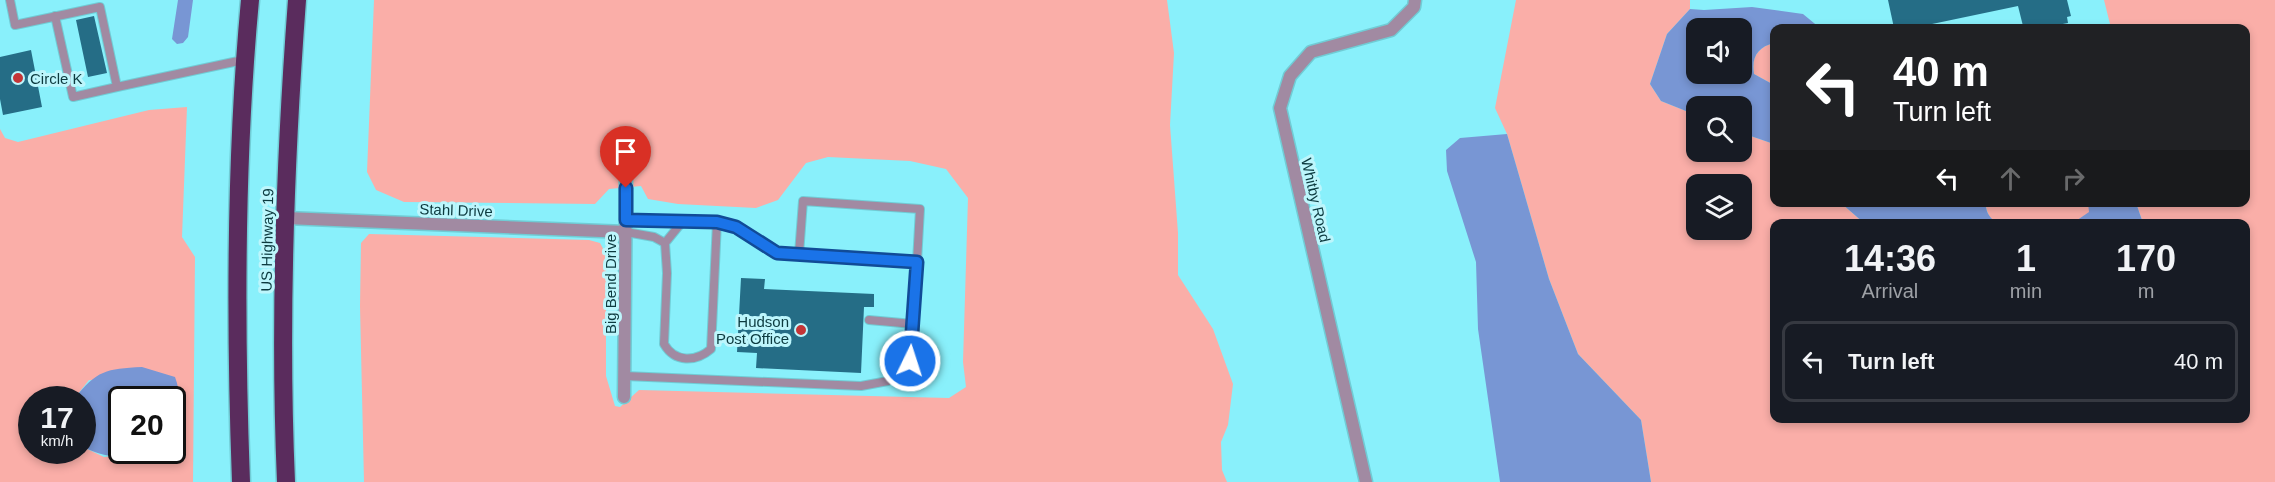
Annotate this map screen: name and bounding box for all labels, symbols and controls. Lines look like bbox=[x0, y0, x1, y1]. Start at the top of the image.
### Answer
map controls bbox=[1686, 18, 1752, 240]
button: sound bbox=[1686, 18, 1752, 84]
icon: left bbox=[1794, 48, 1872, 126]
text: 40 m bbox=[1893, 48, 1989, 95]
place label: Circle K bbox=[30, 70, 83, 87]
marker: Circle K bbox=[11, 71, 25, 85]
button: search bbox=[1686, 96, 1752, 162]
text: Turn left bbox=[1893, 97, 1991, 127]
pin bbox=[600, 126, 651, 188]
icon: arrive bbox=[609, 135, 642, 168]
street label: Whitby Road bbox=[1298, 156, 1334, 244]
icon: left bbox=[1931, 162, 1964, 195]
icon: ahead bbox=[1994, 162, 2027, 195]
icon: right bbox=[2057, 162, 2090, 195]
button: layers bbox=[1686, 174, 1752, 240]
street label: US Highway 19 bbox=[258, 188, 276, 292]
street label: Stahl Drive bbox=[419, 200, 493, 220]
street label: Big Bend Drive bbox=[602, 234, 619, 334]
text: 14:36 bbox=[1844, 238, 1936, 279]
text: 1 bbox=[2016, 238, 2036, 279]
text: 170 bbox=[2116, 238, 2176, 279]
text: Arrival bbox=[1862, 280, 1918, 302]
text: min bbox=[2010, 280, 2042, 302]
text: m bbox=[2138, 280, 2154, 302]
place label: Hudson Post Office bbox=[716, 313, 789, 347]
marker: Hudson Post Office bbox=[794, 323, 808, 337]
position arrow bbox=[878, 329, 942, 393]
icon: left bbox=[1797, 345, 1830, 378]
text: Turn left bbox=[1848, 349, 1934, 374]
text: 40 m bbox=[2174, 349, 2223, 374]
speed limit sign: 20 bbox=[108, 386, 186, 464]
text: 17 bbox=[40, 401, 74, 434]
text: km/h bbox=[41, 432, 73, 449]

